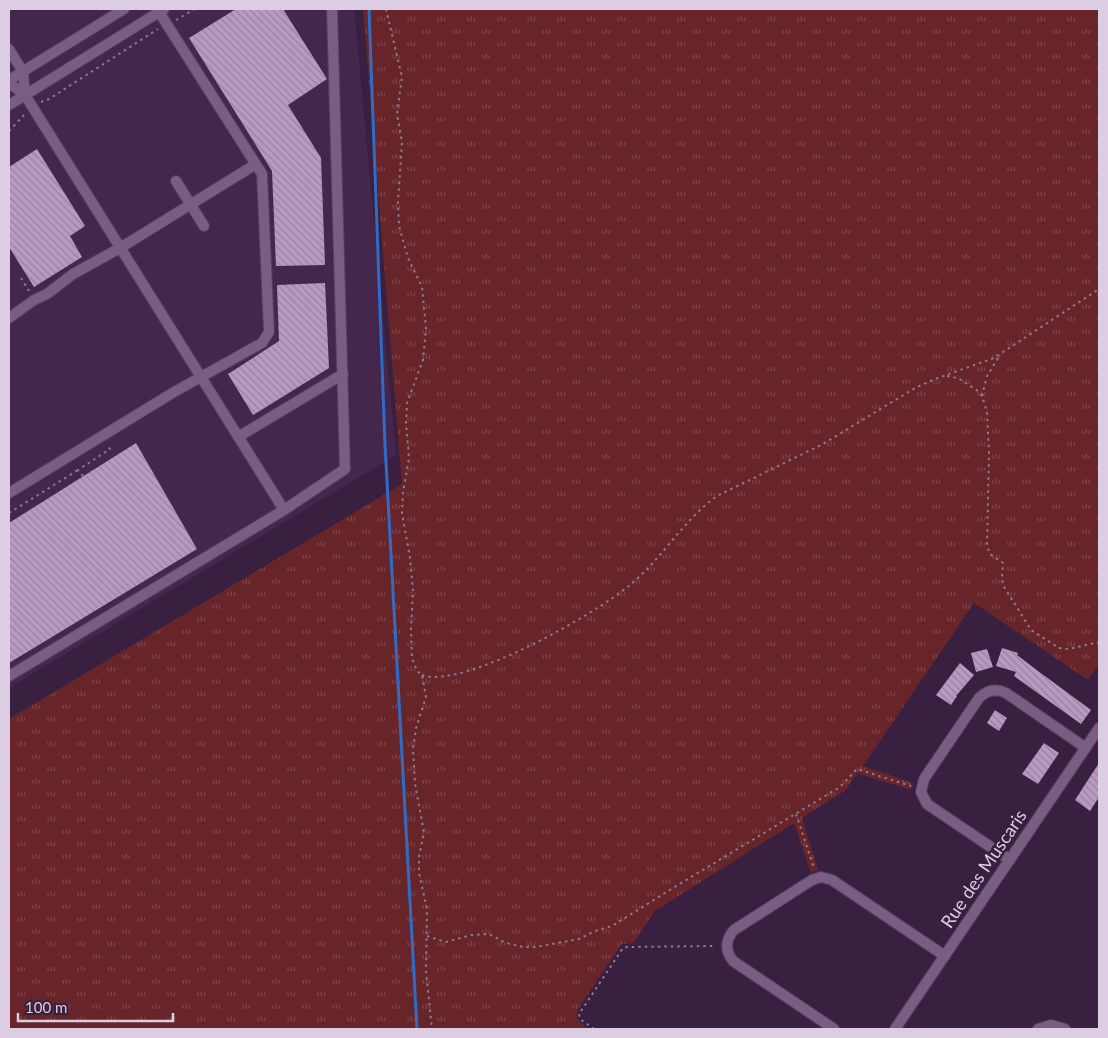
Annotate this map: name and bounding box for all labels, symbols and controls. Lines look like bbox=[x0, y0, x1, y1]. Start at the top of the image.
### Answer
street label: Rue des Muscaris bbox=[936, 805, 1031, 932]
scale bar bbox=[18, 990, 172, 1022]
text: 100 m bbox=[25, 998, 67, 1016]

